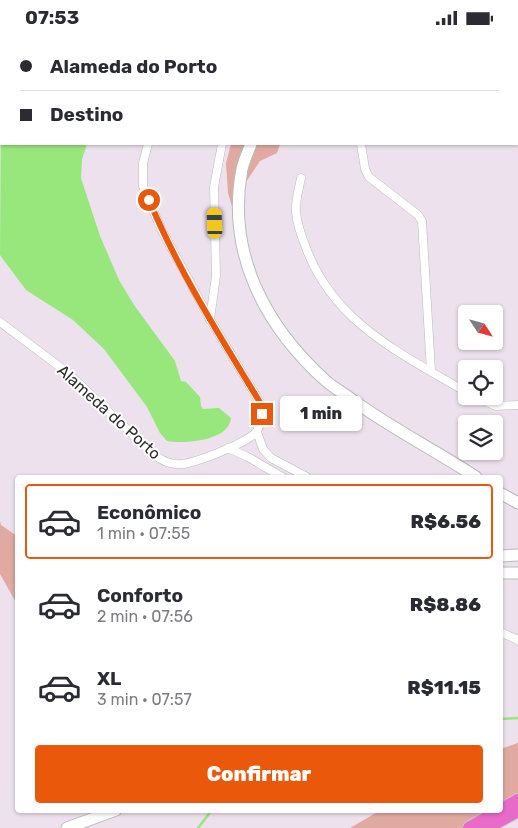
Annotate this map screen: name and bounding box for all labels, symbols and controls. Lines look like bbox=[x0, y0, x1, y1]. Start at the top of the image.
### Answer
text: 07:53 bbox=[25, 6, 79, 29]
text: Alameda do Porto bbox=[50, 55, 217, 78]
text: Destino bbox=[50, 103, 123, 126]
route start bbox=[138, 189, 160, 211]
car bbox=[206, 208, 223, 238]
north arrow bbox=[458, 305, 502, 350]
map controls bbox=[458, 305, 503, 460]
button: locate bbox=[458, 360, 503, 405]
street label: Alameda do Porto bbox=[53, 361, 165, 463]
callout: 1 min bbox=[280, 397, 362, 431]
route end bbox=[251, 403, 273, 425]
text: 1 min bbox=[300, 404, 342, 423]
button: layers bbox=[458, 415, 503, 460]
icon: car bbox=[37, 499, 82, 544]
text: Econômico bbox=[97, 501, 201, 524]
text: R$6.56 bbox=[411, 510, 481, 533]
text: 1 min · 07:55 bbox=[97, 524, 190, 543]
icon: car bbox=[37, 582, 82, 627]
text: Conforto bbox=[97, 584, 183, 607]
text: R$8.86 bbox=[410, 593, 481, 616]
text: 2 min · 07:56 bbox=[97, 607, 193, 626]
icon: car bbox=[37, 665, 82, 710]
text: XL bbox=[97, 667, 121, 690]
text: R$11.15 bbox=[407, 676, 481, 699]
text: 3 min · 07:57 bbox=[97, 690, 192, 709]
button: Confirmar bbox=[35, 745, 483, 803]

